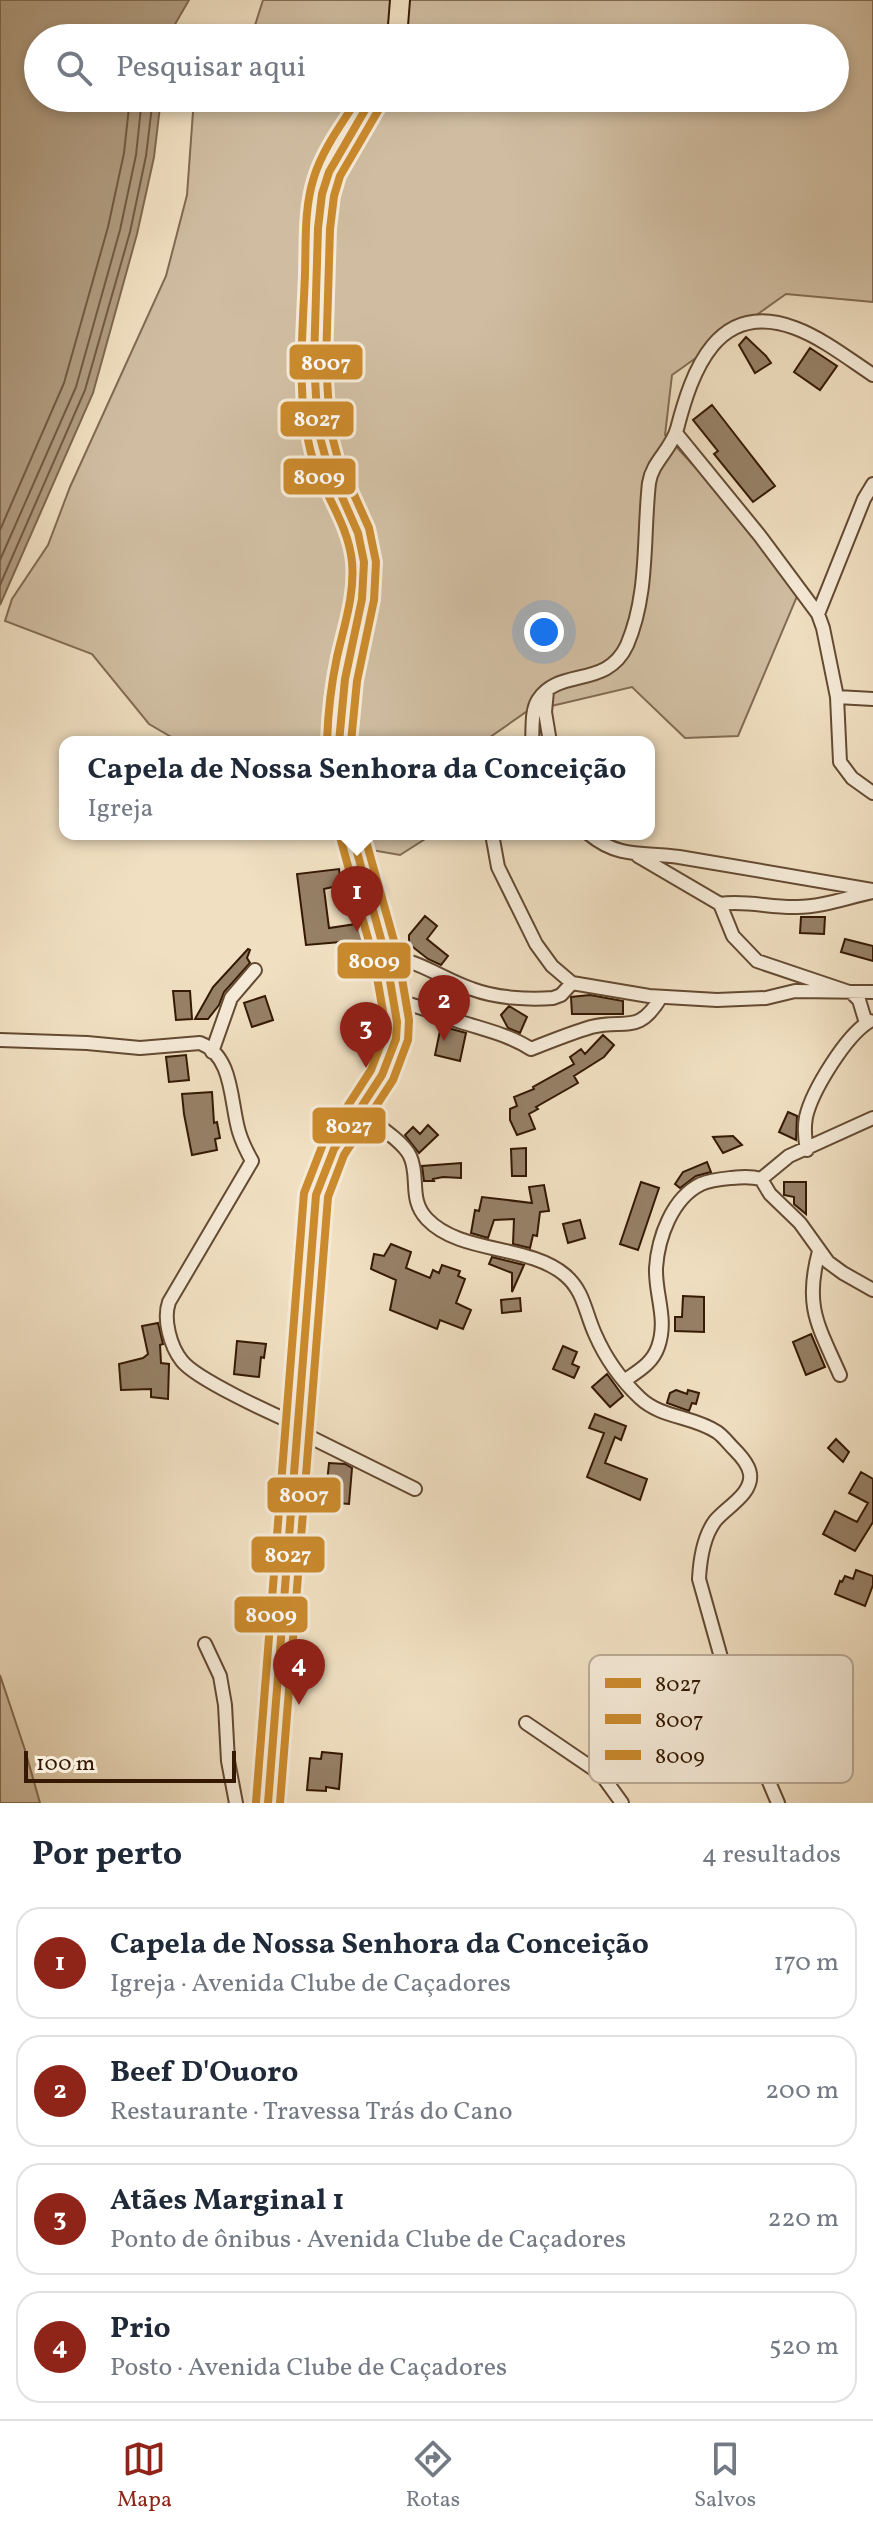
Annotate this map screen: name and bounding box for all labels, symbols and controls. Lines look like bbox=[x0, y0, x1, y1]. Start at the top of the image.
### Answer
search box bbox=[24, 24, 849, 112]
icon: search bbox=[52, 46, 96, 90]
text: Pesquisar aqui bbox=[116, 47, 306, 89]
line badge: 8007 bbox=[288, 343, 364, 381]
text: 8007 bbox=[301, 349, 351, 380]
line badge: 8027 bbox=[279, 400, 355, 438]
text: 8027 bbox=[293, 405, 341, 436]
line badge: 8009 bbox=[282, 457, 357, 496]
text: 8009 bbox=[293, 463, 345, 494]
your location bbox=[524, 612, 564, 652]
popup bbox=[59, 736, 655, 840]
text: Capela de Nossa Senhora da Conceição bbox=[88, 749, 626, 791]
text: Igreja bbox=[88, 791, 154, 827]
pin: 1 bbox=[331, 866, 383, 932]
line badge: 8009 bbox=[336, 941, 412, 980]
text: 8009 bbox=[348, 947, 400, 978]
pin: 2 bbox=[418, 975, 470, 1041]
pin: 3 bbox=[340, 1002, 392, 1068]
line badge: 8027 bbox=[311, 1106, 387, 1145]
text: 8027 bbox=[325, 1112, 373, 1143]
line badge: 8007 bbox=[266, 1476, 342, 1514]
text: 8007 bbox=[279, 1481, 329, 1512]
line badge: 8027 bbox=[250, 1535, 326, 1574]
text: 8027 bbox=[264, 1541, 312, 1572]
line badge: 8009 bbox=[233, 1595, 309, 1634]
text: 8009 bbox=[245, 1601, 297, 1632]
pin: 4 bbox=[273, 1639, 325, 1705]
legend bbox=[589, 1655, 853, 1783]
text: 8027 bbox=[655, 1670, 701, 1701]
text: 8007 bbox=[655, 1706, 704, 1737]
text: 8009 bbox=[655, 1742, 705, 1773]
scale bar bbox=[24, 1747, 236, 1783]
text: 100 m bbox=[36, 1749, 95, 1780]
text: Por perto bbox=[32, 1832, 182, 1879]
text: 4 resultados bbox=[702, 1837, 841, 1873]
text: Capela de Nossa Senhora da Conceição bbox=[110, 1924, 649, 1966]
text: 1 bbox=[55, 1945, 65, 1981]
text: 170 m bbox=[774, 1945, 839, 1981]
text: Igreja · Avenida Clube de Caçadores bbox=[110, 1966, 511, 2002]
text: Beef D'Ouoro bbox=[110, 2052, 298, 2094]
text: 2 bbox=[53, 2073, 67, 2109]
text: 200 m bbox=[765, 2073, 839, 2109]
text: Restaurante · Travessa Trás do Cano bbox=[110, 2094, 513, 2130]
text: Atães Marginal 1 bbox=[110, 2180, 344, 2222]
text: 3 bbox=[53, 2201, 67, 2237]
text: 220 m bbox=[767, 2201, 839, 2237]
text: Ponto de ônibus · Avenida Clube de Caçadores bbox=[110, 2222, 626, 2258]
text: Prio bbox=[110, 2308, 171, 2350]
text: 4 bbox=[52, 2329, 68, 2365]
text: 520 m bbox=[769, 2329, 839, 2365]
text: Posto · Avenida Clube de Caçadores bbox=[110, 2350, 507, 2386]
tab: Mapa bbox=[117, 2437, 172, 2516]
tab: Rotas bbox=[406, 2437, 460, 2516]
tab: Salvos bbox=[694, 2437, 756, 2516]

